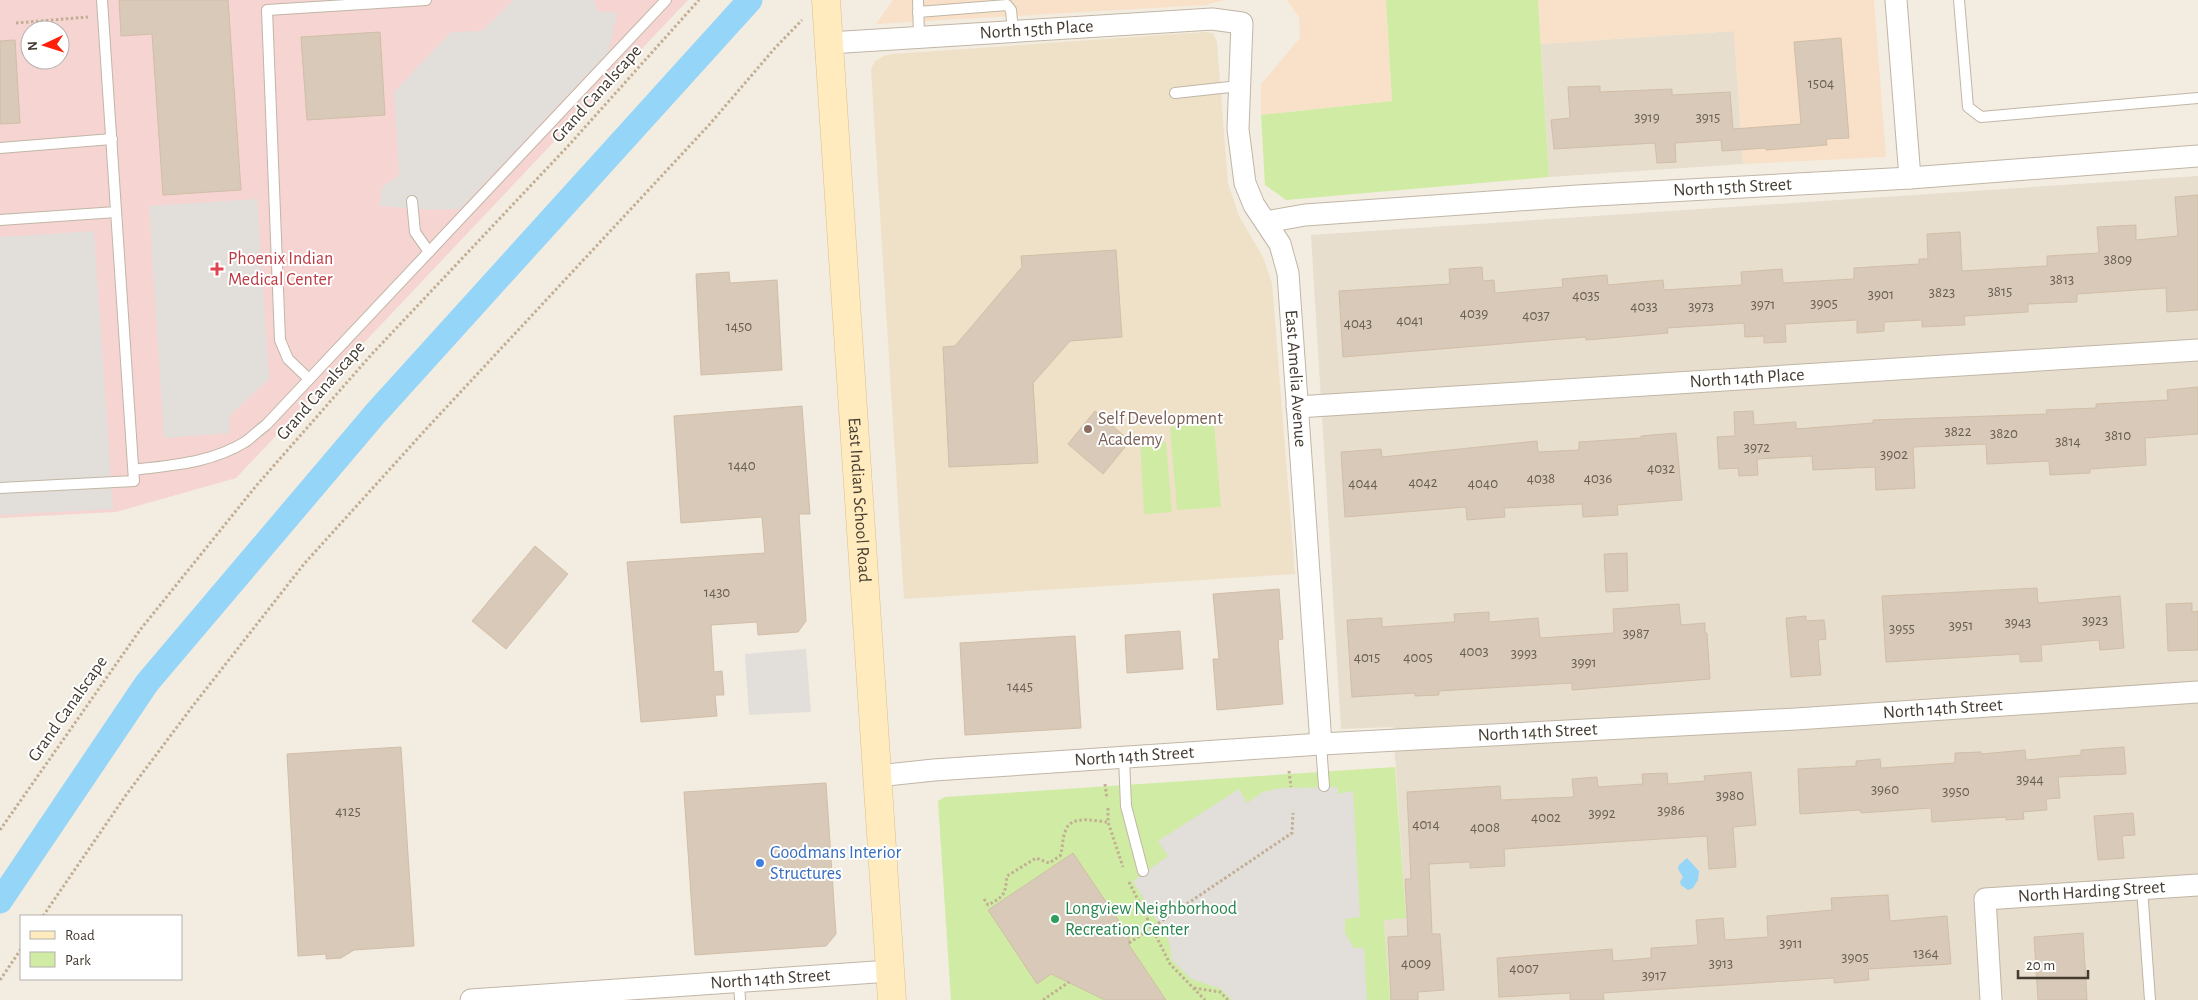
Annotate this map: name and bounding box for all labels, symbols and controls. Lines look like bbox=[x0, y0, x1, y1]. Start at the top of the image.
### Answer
street label: North 15th Place bbox=[979, 17, 1094, 43]
north arrow bbox=[20, 20, 70, 70]
text: N bbox=[26, 40, 40, 51]
street label: Grand Canalscape bbox=[549, 42, 645, 146]
house number: 1504 bbox=[1808, 76, 1834, 91]
house number: 3919 bbox=[1634, 110, 1660, 125]
house number: 3915 bbox=[1696, 110, 1720, 125]
street label: North 15th Street bbox=[1673, 175, 1793, 200]
place label: Phoenix Indian Medical Center bbox=[228, 250, 333, 289]
house number: 3809 bbox=[2104, 252, 2132, 267]
marker: Phoenix Indian Medical Center bbox=[210, 262, 224, 276]
house number: 3813 bbox=[2050, 272, 2074, 287]
house number: 3815 bbox=[1988, 284, 2012, 299]
house number: 3823 bbox=[1929, 285, 1955, 300]
house number: 3901 bbox=[1868, 287, 1894, 302]
house number: 4035 bbox=[1572, 288, 1600, 303]
house number: 3905 bbox=[1810, 296, 1838, 311]
house number: 3971 bbox=[1751, 297, 1775, 312]
house number: 4033 bbox=[1630, 299, 1658, 314]
house number: 3973 bbox=[1688, 299, 1714, 314]
house number: 4039 bbox=[1460, 306, 1488, 321]
house number: 4037 bbox=[1522, 308, 1550, 323]
street label: East Amelia Avenue bbox=[1282, 309, 1309, 448]
house number: 4041 bbox=[1396, 313, 1424, 328]
house number: 4043 bbox=[1344, 316, 1372, 331]
house number: 1450 bbox=[726, 319, 752, 334]
street label: Grand Canalscape bbox=[273, 338, 369, 444]
street label: North 14th Place bbox=[1689, 366, 1805, 391]
place label: Self Development Academy bbox=[1098, 410, 1223, 449]
street label: East Indian School Road bbox=[845, 417, 873, 583]
marker: Self Development Academy bbox=[1082, 423, 1094, 435]
house number: 3822 bbox=[1945, 424, 1972, 439]
house number: 3820 bbox=[1990, 426, 2018, 441]
house number: 3810 bbox=[2105, 428, 2131, 443]
house number: 3814 bbox=[2055, 434, 2081, 449]
house number: 3972 bbox=[1744, 440, 1770, 455]
house number: 3902 bbox=[1880, 447, 1908, 462]
house number: 1440 bbox=[728, 458, 756, 473]
house number: 4032 bbox=[1647, 461, 1675, 476]
house number: 4038 bbox=[1527, 471, 1555, 486]
house number: 4036 bbox=[1584, 471, 1612, 486]
house number: 4042 bbox=[1408, 475, 1438, 490]
house number: 4044 bbox=[1348, 476, 1378, 491]
house number: 4040 bbox=[1468, 476, 1498, 491]
house number: 1430 bbox=[704, 585, 730, 600]
house number: 3923 bbox=[2082, 613, 2108, 628]
house number: 3943 bbox=[2005, 615, 2031, 630]
house number: 3951 bbox=[1949, 618, 1973, 633]
house number: 3955 bbox=[1889, 621, 1915, 636]
house number: 3987 bbox=[1623, 626, 1649, 641]
house number: 4003 bbox=[1459, 644, 1489, 659]
house number: 3993 bbox=[1511, 646, 1537, 661]
house number: 4015 bbox=[1354, 650, 1380, 665]
house number: 4005 bbox=[1403, 650, 1433, 665]
street label: Grand Canalscape bbox=[25, 653, 111, 765]
house number: 3991 bbox=[1571, 655, 1597, 670]
house number: 1445 bbox=[1007, 679, 1033, 694]
street label: North 14th Street bbox=[1882, 696, 2004, 722]
street label: North 14th Street bbox=[1477, 720, 1598, 745]
street label: North 14th Street bbox=[1074, 744, 1195, 770]
house number: 3944 bbox=[2016, 772, 2044, 787]
house number: 3960 bbox=[1871, 782, 1899, 797]
house number: 3950 bbox=[1942, 784, 1970, 799]
house number: 3980 bbox=[1716, 788, 1744, 803]
house number: 3986 bbox=[1657, 803, 1685, 818]
house number: 4125 bbox=[335, 804, 361, 819]
house number: 3992 bbox=[1588, 806, 1616, 821]
house number: 4002 bbox=[1531, 810, 1561, 825]
house number: 4014 bbox=[1412, 817, 1440, 832]
house number: 4008 bbox=[1470, 820, 1500, 835]
place label: Goodmans Interior Structures bbox=[770, 844, 901, 883]
marker: Goodmans Interior Structures bbox=[754, 857, 766, 869]
street label: North Harding Street bbox=[2017, 878, 2166, 906]
place label: Longview Neighborhood Recreation Center bbox=[1065, 900, 1237, 939]
marker: Longview Neighborhood Recreation Center bbox=[1049, 913, 1061, 925]
legend bbox=[20, 915, 182, 980]
text: Road bbox=[65, 928, 95, 943]
house number: 3911 bbox=[1779, 936, 1803, 951]
house number: 1364 bbox=[1913, 946, 1939, 961]
scale bar bbox=[2018, 948, 2088, 980]
house number: 3905 bbox=[1841, 950, 1869, 965]
text: Park bbox=[65, 953, 91, 968]
house number: 4009 bbox=[1401, 956, 1431, 971]
house number: 3913 bbox=[1709, 956, 1733, 971]
text: 20 m bbox=[2026, 958, 2055, 973]
house number: 4007 bbox=[1509, 961, 1539, 976]
street label: North 14th Street bbox=[710, 966, 831, 992]
house number: 3917 bbox=[1642, 968, 1666, 983]

